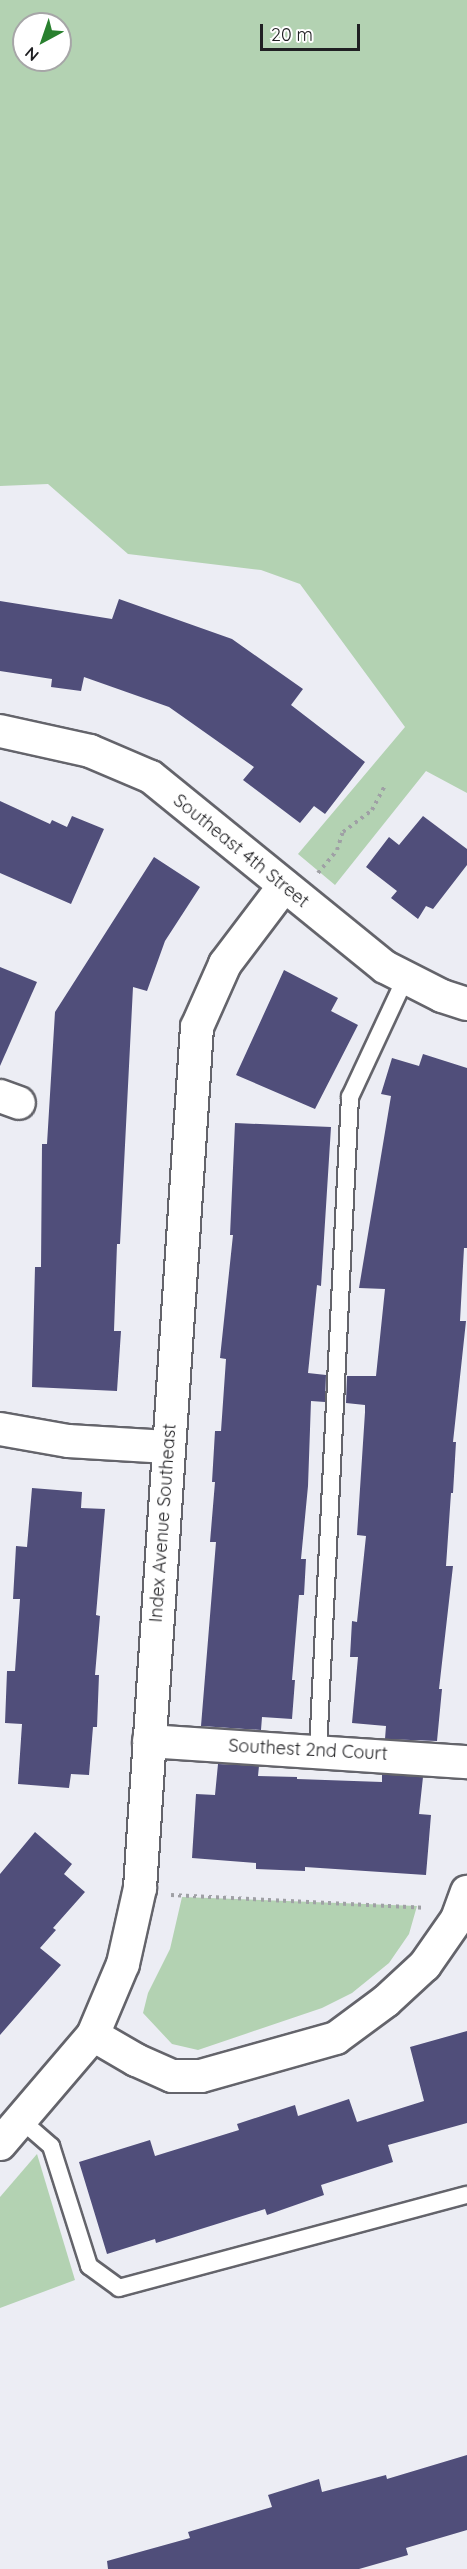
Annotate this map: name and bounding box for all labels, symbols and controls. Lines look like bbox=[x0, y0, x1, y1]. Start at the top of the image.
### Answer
north arrow bbox=[12, 12, 72, 72]
scale bar bbox=[263, 12, 364, 50]
text: 20 m bbox=[271, 23, 313, 46]
text: N bbox=[21, 43, 43, 66]
street label: Southeast 4th Street bbox=[169, 790, 313, 912]
street label: Index Avenue Southeast bbox=[145, 1423, 181, 1623]
street label: Southest 2nd Court bbox=[228, 1735, 388, 1765]

